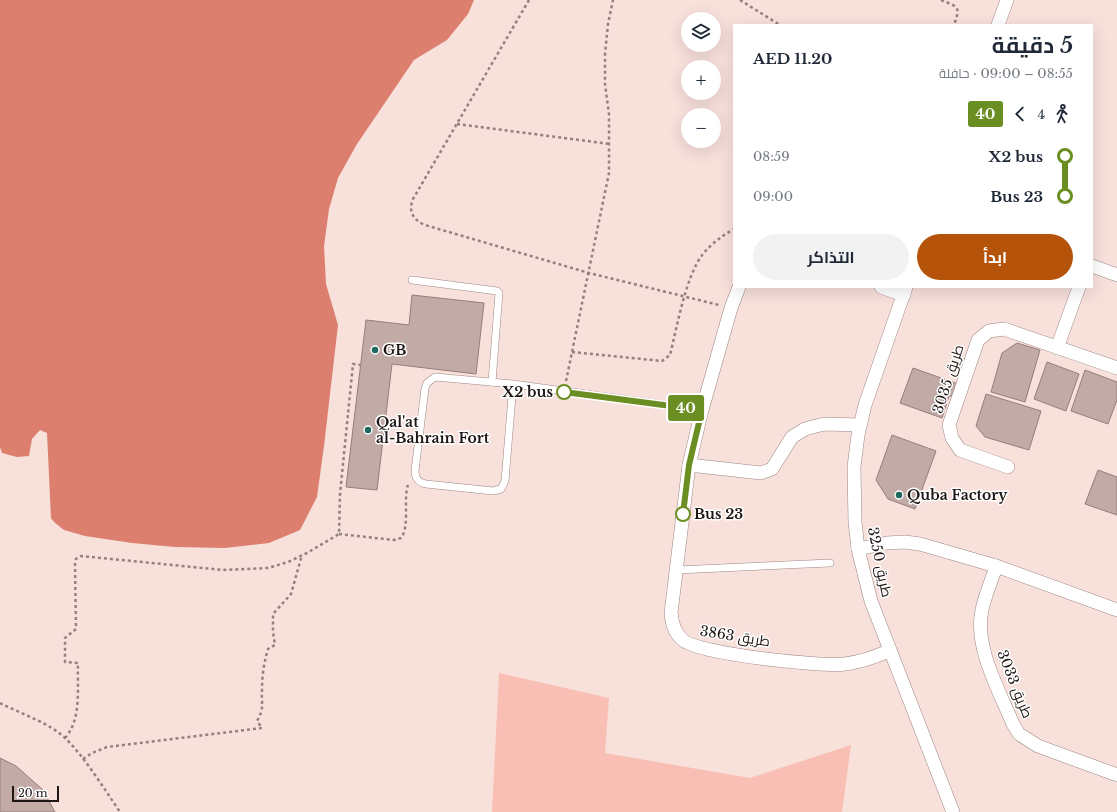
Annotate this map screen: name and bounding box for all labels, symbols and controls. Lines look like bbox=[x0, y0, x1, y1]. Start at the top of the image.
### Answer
map controls bbox=[681, 12, 721, 148]
button: layers bbox=[681, 12, 721, 52]
text: 5 دقيقة bbox=[992, 32, 1073, 59]
text: AED 11.20 bbox=[753, 49, 832, 68]
button: + bbox=[681, 60, 721, 100]
text: 08:55 – 09:00 · حافلة bbox=[939, 65, 1073, 82]
icon: back bbox=[1009, 103, 1031, 125]
icon: walk bbox=[1051, 103, 1073, 125]
text: 40 bbox=[976, 105, 995, 123]
text: 4 bbox=[1037, 106, 1045, 123]
button: − bbox=[681, 108, 721, 148]
text: X2 bus bbox=[989, 147, 1043, 166]
text: 08:59 bbox=[753, 148, 790, 165]
text: Bus 23 bbox=[990, 187, 1043, 206]
text: 09:00 bbox=[753, 188, 793, 205]
button: التذاكر bbox=[753, 234, 909, 280]
button: ابدأ bbox=[917, 234, 1073, 280]
place label: GB bbox=[383, 341, 406, 359]
street label: طريق 3035 bbox=[928, 342, 968, 416]
marker: GB bbox=[370, 345, 380, 355]
place label: X2 bus bbox=[501, 383, 553, 401]
marker: X2 bus bbox=[556, 384, 572, 400]
line badge: 40 bbox=[668, 395, 704, 421]
text: 40 bbox=[676, 399, 696, 417]
place label: Qal'at al-Bahrain Fort bbox=[376, 413, 490, 447]
marker: Qal'at al-Bahrain Fort bbox=[363, 425, 373, 435]
place label: Quba Factory bbox=[907, 486, 1008, 504]
marker: Quba Factory bbox=[894, 490, 904, 500]
place label: Bus 23 bbox=[694, 505, 743, 523]
marker: Bus 23 bbox=[675, 506, 691, 522]
street label: طريق 3250 bbox=[864, 525, 896, 599]
street label: طريق 3863 bbox=[699, 622, 771, 650]
street label: طريق 3033 bbox=[993, 647, 1037, 721]
scale bar bbox=[12, 784, 59, 803]
text: 20 m bbox=[18, 786, 48, 800]

